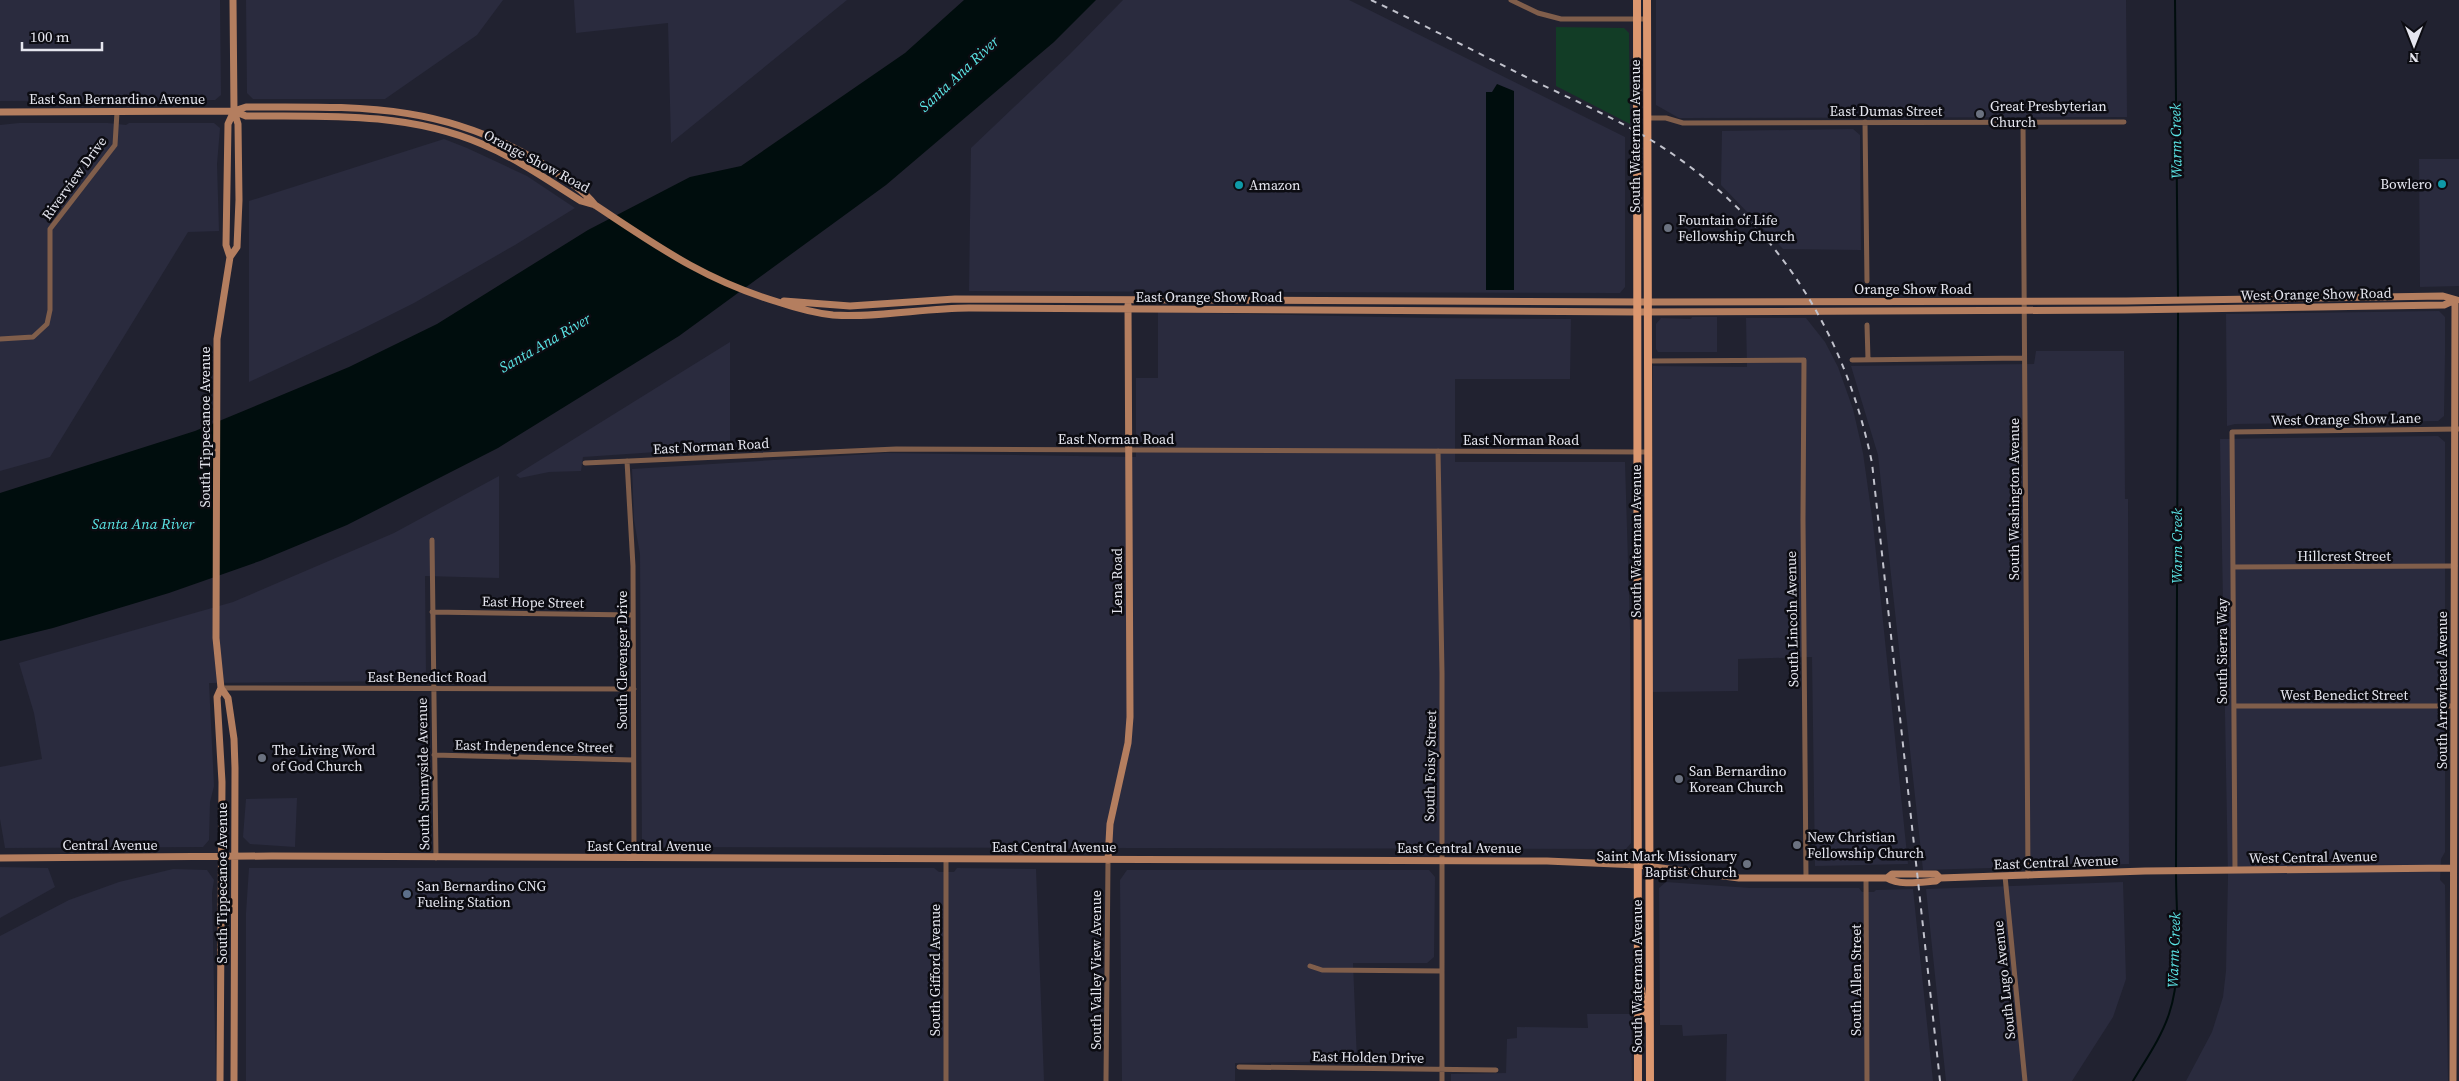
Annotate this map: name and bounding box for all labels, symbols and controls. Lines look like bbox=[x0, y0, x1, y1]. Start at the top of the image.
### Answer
scale bar bbox=[22, 20, 102, 52]
north arrow bbox=[2389, 20, 2439, 70]
text: 100 m bbox=[30, 26, 70, 47]
water label: Santa Ana River bbox=[914, 30, 1004, 116]
text: N bbox=[2409, 48, 2419, 68]
street label: South Waterman Avenue bbox=[1625, 59, 1645, 213]
street label: East San Bernardino Avenue bbox=[29, 89, 205, 109]
place label: Great Presbyterian Church bbox=[1990, 96, 2107, 132]
street label: East Dumas Street bbox=[1830, 101, 1943, 121]
water label: Warm Creek bbox=[2164, 102, 2187, 179]
marker: Great Presbyterian Church bbox=[1974, 108, 1986, 120]
street label: Orange Show Road bbox=[480, 125, 594, 197]
street label: Riverview Drive bbox=[37, 132, 111, 224]
place label: Bowlero bbox=[2380, 174, 2432, 194]
place label: Amazon bbox=[1249, 175, 1301, 195]
marker: Bowlero bbox=[2436, 178, 2448, 190]
marker: Amazon bbox=[1233, 179, 1245, 191]
place label: Fountain of Life Fellowship Church bbox=[1678, 210, 1795, 246]
marker: Fountain of Life Fellowship Church bbox=[1662, 222, 1674, 234]
street label: Orange Show Road bbox=[1854, 279, 1972, 299]
street label: West Orange Show Road bbox=[2240, 283, 2392, 305]
street label: East Orange Show Road bbox=[1136, 287, 1283, 307]
water label: Santa Ana River bbox=[495, 307, 595, 377]
street label: South Tippecanoe Avenue bbox=[195, 346, 215, 508]
street label: West Orange Show Lane bbox=[2271, 408, 2421, 430]
street label: South Washington Avenue bbox=[2004, 418, 2024, 580]
street label: East Norman Road bbox=[1058, 429, 1174, 449]
street label: East Norman Road bbox=[1463, 430, 1579, 450]
street label: East Norman Road bbox=[652, 433, 770, 459]
street label: South Waterman Avenue bbox=[1626, 464, 1646, 618]
water label: Warm Creek bbox=[2166, 507, 2187, 584]
water label: Santa Ana River bbox=[92, 513, 195, 534]
street label: Hillcrest Street bbox=[2297, 546, 2391, 566]
street label: Lena Road bbox=[1107, 548, 1127, 614]
street label: South Lincoln Avenue bbox=[1781, 551, 1803, 687]
street label: East Hope Street bbox=[482, 591, 585, 613]
street label: South Clevenger Drive bbox=[612, 591, 632, 729]
street label: South Sierra Way bbox=[2212, 597, 2232, 704]
street label: South Arrowhead Avenue bbox=[2432, 611, 2452, 769]
street label: East Benedict Road bbox=[367, 667, 487, 687]
street label: West Benedict Street bbox=[2280, 685, 2408, 705]
street label: South Sunnyside Avenue bbox=[412, 698, 434, 850]
street label: South Foisy Street bbox=[1419, 710, 1441, 822]
street label: East Independence Street bbox=[454, 735, 614, 757]
place label: The Living Word of God Church bbox=[272, 740, 375, 776]
marker: The Living Word of God Church bbox=[256, 752, 268, 764]
place label: San Bernardino Korean Church bbox=[1689, 761, 1787, 797]
marker: San Bernardino Korean Church bbox=[1673, 773, 1685, 785]
street label: South Tippecanoe Avenue bbox=[212, 802, 232, 964]
place label: New Christian Fellowship Church bbox=[1807, 827, 1924, 863]
street label: Central Avenue bbox=[62, 835, 158, 855]
street label: East Central Avenue bbox=[587, 836, 711, 856]
street label: East Central Avenue bbox=[992, 837, 1116, 857]
street label: East Central Avenue bbox=[1397, 838, 1521, 858]
marker: New Christian Fellowship Church bbox=[1791, 839, 1803, 851]
place label: Saint Mark Missionary Baptist Church bbox=[1597, 846, 1738, 882]
street label: West Central Avenue bbox=[2248, 846, 2378, 868]
street label: East Central Avenue bbox=[1993, 850, 2119, 874]
marker: Saint Mark Missionary Baptist Church bbox=[1741, 858, 1753, 870]
place label: San Bernardino CNG Fueling Station bbox=[417, 876, 547, 912]
marker: San Bernardino CNG Fueling Station bbox=[401, 888, 413, 900]
street label: South Valley View Avenue bbox=[1086, 890, 1106, 1050]
street label: South Waterman Avenue bbox=[1627, 899, 1647, 1053]
street label: South Gifford Avenue bbox=[925, 904, 945, 1036]
water label: Warm Creek bbox=[2162, 911, 2185, 988]
street label: South Lugo Avenue bbox=[1988, 920, 2020, 1040]
street label: South Allen Street bbox=[1846, 924, 1866, 1036]
street label: East Holden Drive bbox=[1312, 1046, 1424, 1068]

